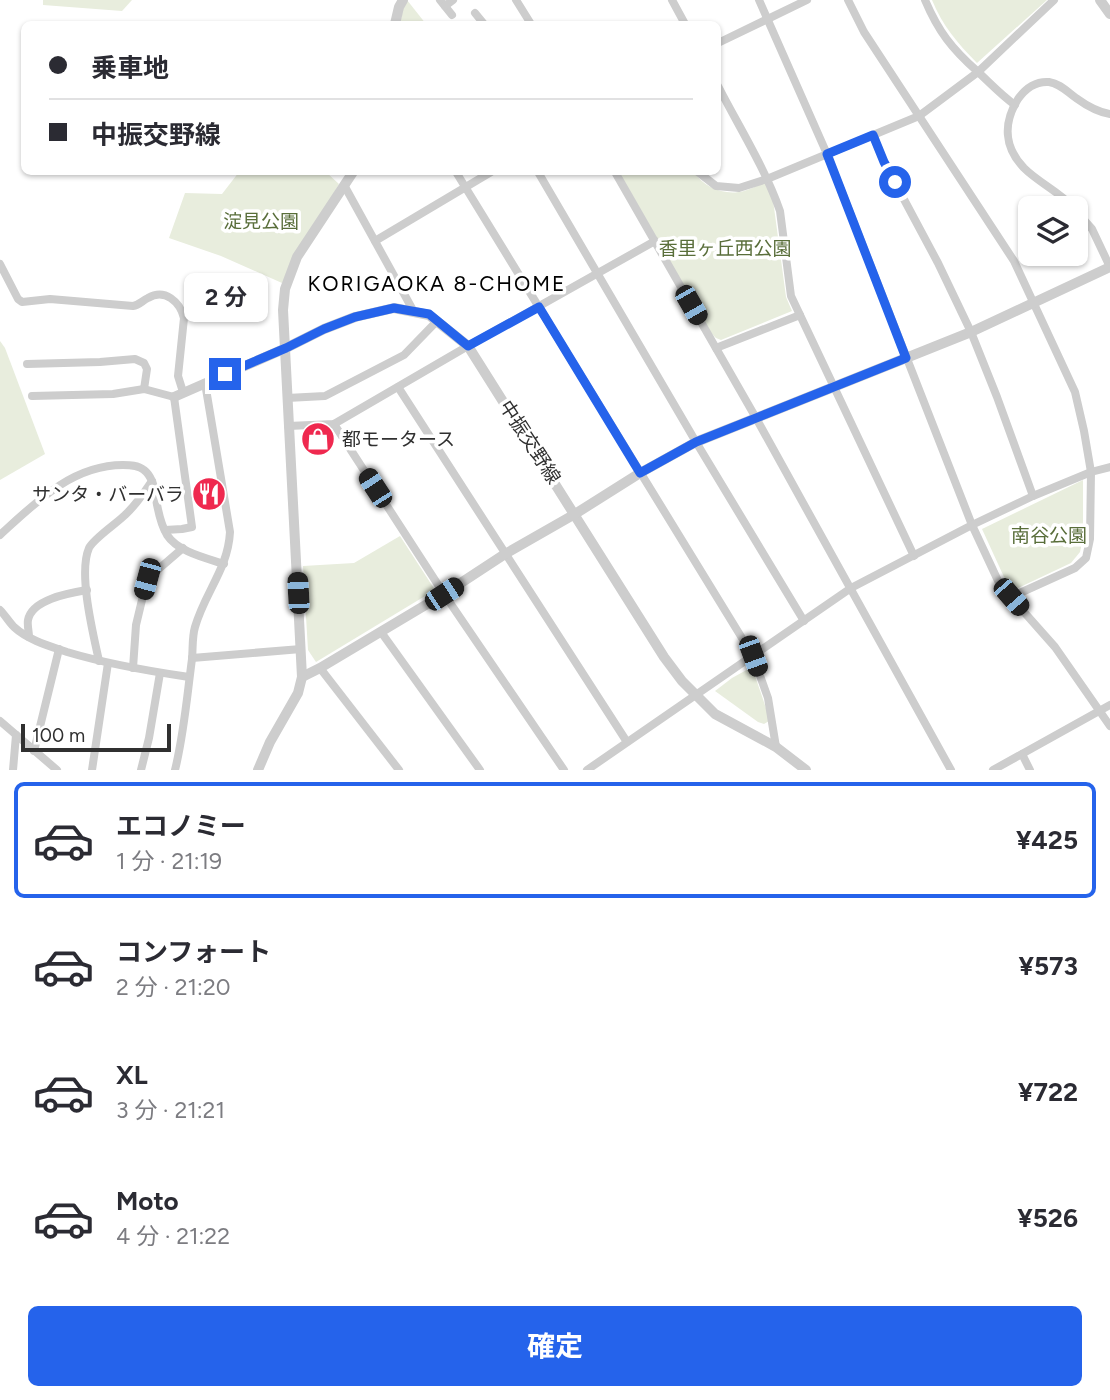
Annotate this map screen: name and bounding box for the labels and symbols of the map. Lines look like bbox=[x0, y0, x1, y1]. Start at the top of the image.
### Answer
route start bbox=[879, 166, 911, 198]
park label: 淀見公園 bbox=[223, 210, 299, 233]
park label: 香里ヶ丘西公園 bbox=[658, 237, 792, 260]
district label: KORIGAOKA 8-CHOME bbox=[307, 271, 567, 296]
callout: 2 分 bbox=[183, 272, 267, 322]
car bbox=[672, 282, 711, 328]
route end bbox=[209, 358, 241, 390]
street label: 中振交野線 bbox=[494, 396, 566, 488]
shop icon: 都モータース bbox=[299, 420, 337, 458]
place label: 都モータース bbox=[342, 428, 455, 451]
car bbox=[355, 465, 396, 511]
restaurant icon: サンタ・バーバラ bbox=[190, 475, 228, 513]
place label: サンタ・バーバラ bbox=[32, 483, 184, 506]
park label: 南谷公園 bbox=[1011, 524, 1087, 547]
car bbox=[132, 556, 163, 602]
car bbox=[287, 571, 310, 615]
car bbox=[421, 574, 468, 614]
car bbox=[990, 574, 1033, 620]
car bbox=[736, 633, 771, 679]
scale bar bbox=[21, 721, 172, 753]

